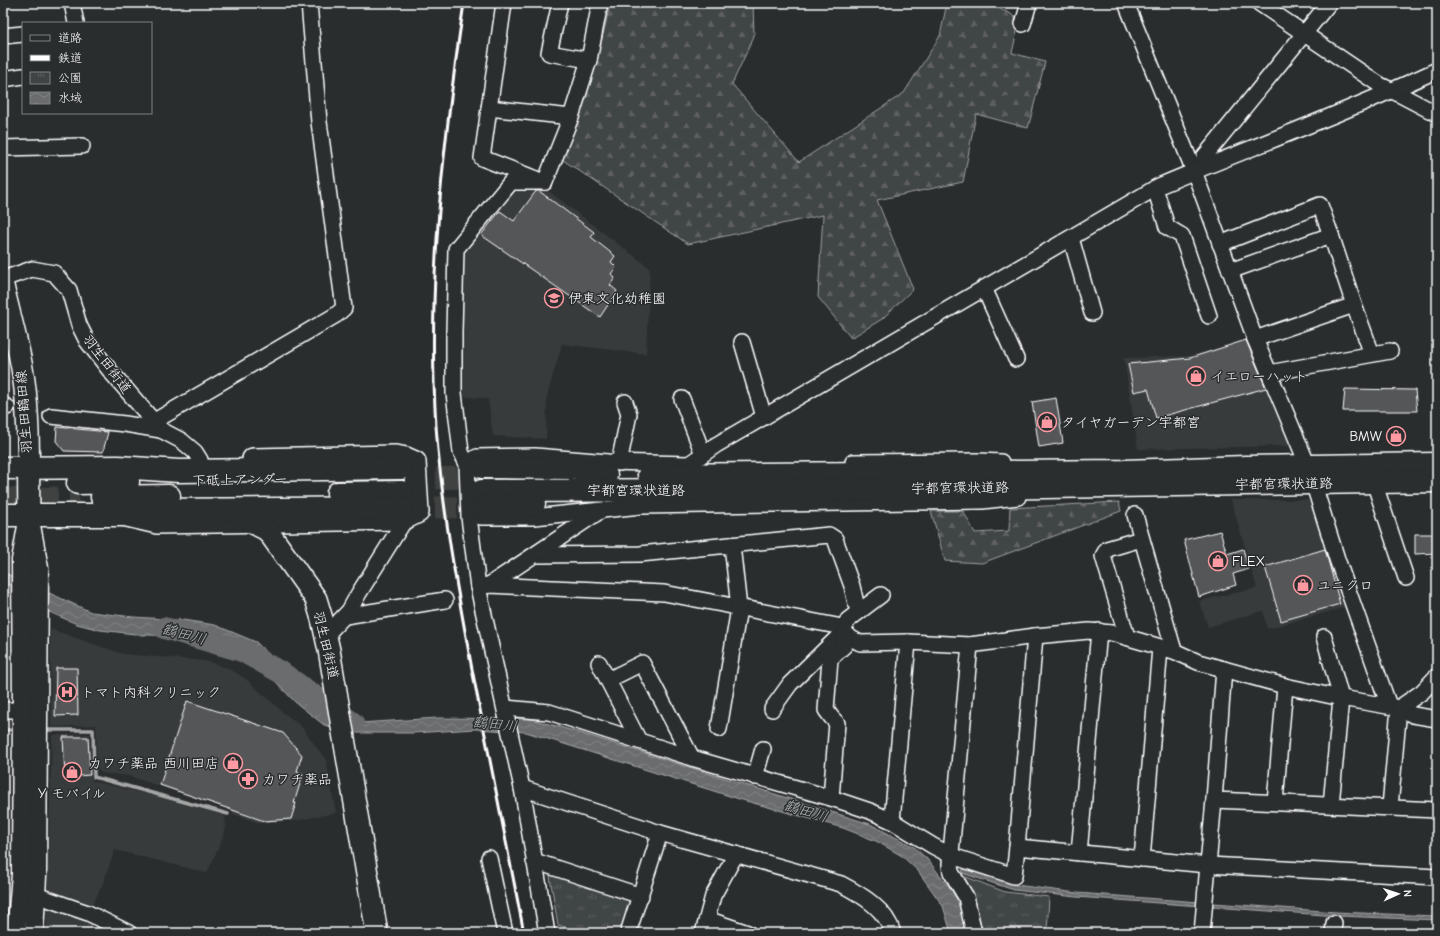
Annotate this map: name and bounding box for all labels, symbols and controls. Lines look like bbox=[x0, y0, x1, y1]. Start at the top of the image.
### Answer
legend bbox=[22, 22, 152, 114]
text: 道路 bbox=[58, 31, 82, 45]
text: 鉄道 bbox=[58, 51, 82, 65]
text: 公園 bbox=[58, 71, 82, 85]
text: 水域 bbox=[58, 91, 82, 105]
school or university icon: 伊東文化幼稚園 bbox=[543, 287, 565, 309]
place label: 伊東文化幼稚園 bbox=[568, 290, 666, 307]
street label: 羽生田街道 bbox=[79, 331, 135, 397]
shop icon: イエローハット bbox=[1185, 365, 1207, 387]
place label: イエローハット bbox=[1210, 368, 1308, 385]
street label: 羽生田鶴田線 bbox=[13, 370, 35, 454]
shop icon: タイヤガーデン宇都宮 bbox=[1036, 411, 1058, 433]
place label: タイヤガーデン宇都宮 bbox=[1061, 414, 1200, 431]
shop icon: BMW bbox=[1385, 425, 1407, 447]
place label: BMW bbox=[1349, 428, 1383, 445]
street label: 下砥上アンダー bbox=[192, 471, 288, 489]
street label: 宇都宮環状道路 bbox=[1235, 475, 1333, 493]
street label: 宇都宮環状道路 bbox=[911, 479, 1009, 497]
street label: 宇都宮環状道路 bbox=[587, 482, 685, 499]
shop icon: FLEX bbox=[1207, 550, 1229, 572]
place label: FLEX bbox=[1232, 553, 1265, 570]
shop icon: ユニクロ bbox=[1292, 574, 1314, 596]
place label: ユニクロ bbox=[1317, 577, 1373, 594]
street label: 羽生田街道 bbox=[310, 609, 342, 681]
water label: 鶴田川 bbox=[160, 619, 208, 649]
hospital icon: トマト内科クリニック bbox=[56, 681, 78, 703]
place label: トマト内科クリニック bbox=[81, 684, 221, 701]
water label: 鶴田川 bbox=[472, 712, 518, 736]
shop icon: カワチ薬品 西川田店 bbox=[222, 752, 244, 774]
place label: カワチ薬品 西川田店 bbox=[88, 755, 219, 772]
shop icon: Y モバイル bbox=[61, 761, 83, 783]
pharmacy icon: カワチ薬品 bbox=[237, 768, 259, 790]
place label: カワチ薬品 bbox=[262, 771, 332, 788]
place label: Y モバイル bbox=[38, 785, 106, 802]
water label: 鶴田川 bbox=[782, 796, 830, 826]
north arrow bbox=[1378, 874, 1418, 914]
text: N bbox=[1401, 890, 1414, 897]

